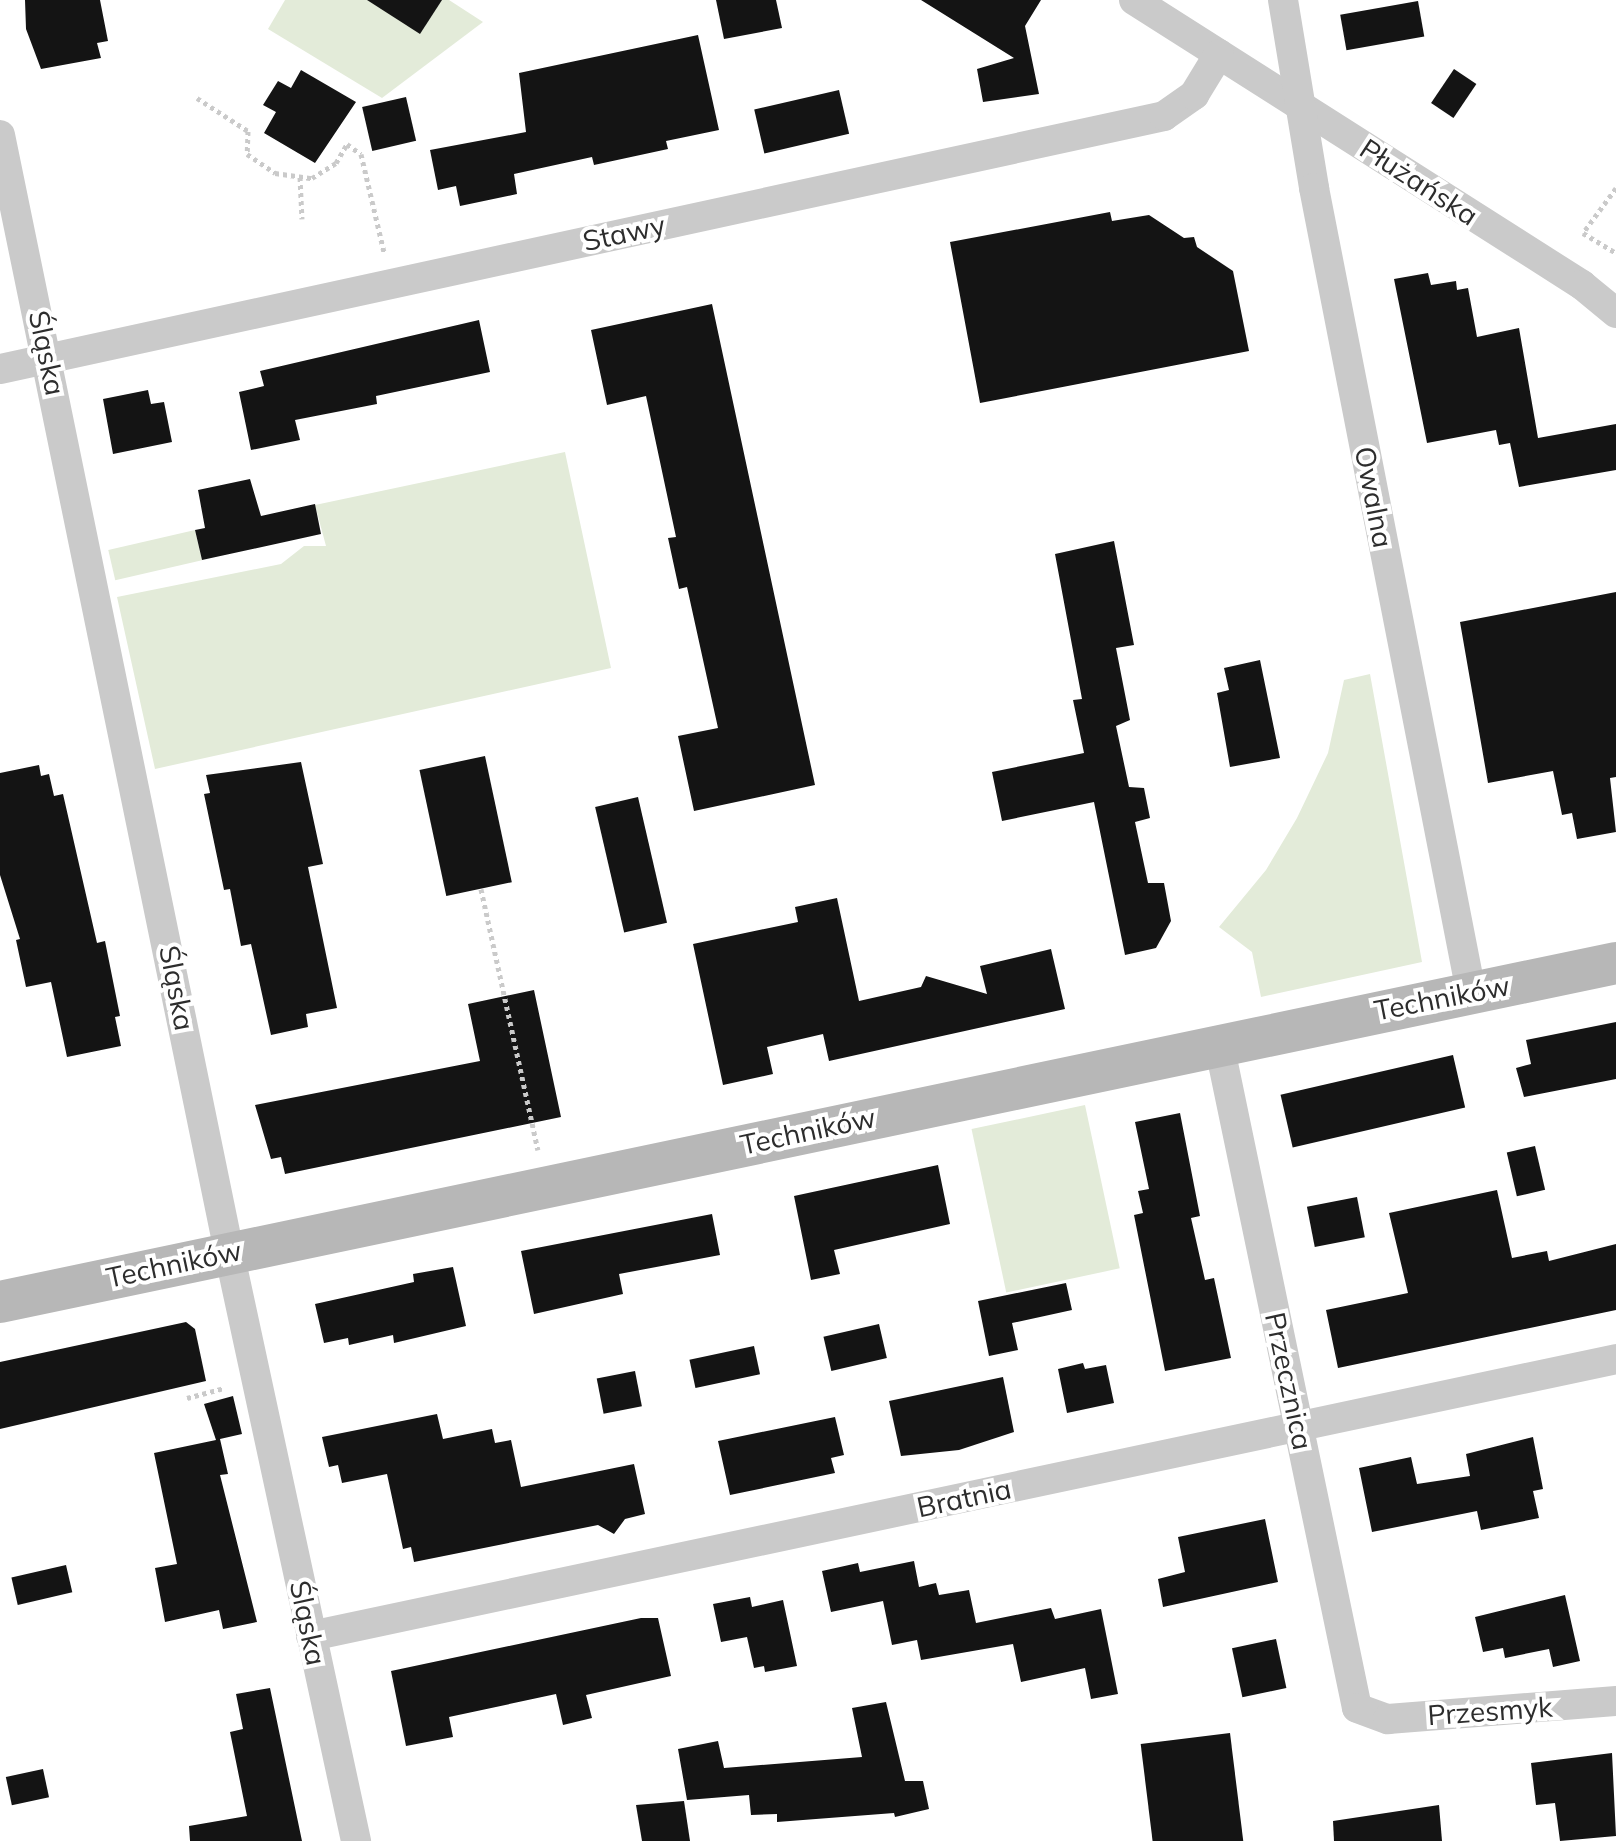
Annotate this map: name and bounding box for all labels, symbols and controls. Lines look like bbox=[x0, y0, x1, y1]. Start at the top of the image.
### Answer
street label: Płużańska bbox=[1354, 132, 1484, 232]
street label: Stawy bbox=[580, 208, 668, 258]
street label: Śląska bbox=[22, 308, 72, 398]
street label: Owalna bbox=[1348, 444, 1400, 550]
street label: Śląska bbox=[152, 943, 202, 1033]
street label: Techników bbox=[1371, 968, 1513, 1028]
street label: Techników bbox=[737, 1100, 879, 1162]
street label: Techników bbox=[103, 1233, 245, 1295]
street label: Przecznica bbox=[1258, 1309, 1320, 1453]
street label: Bratnia bbox=[914, 1472, 1014, 1524]
street label: Śląska bbox=[283, 1578, 333, 1668]
street label: Przesmyk bbox=[1426, 1690, 1554, 1732]

